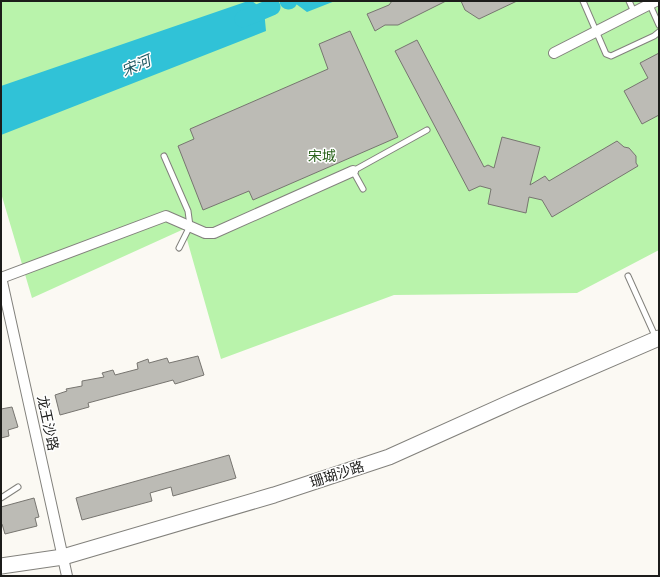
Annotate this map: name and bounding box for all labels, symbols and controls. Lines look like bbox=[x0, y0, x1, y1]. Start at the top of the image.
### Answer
water label: 宋河 bbox=[118, 50, 156, 80]
park label: 宋城 bbox=[308, 147, 336, 165]
street label: 龙王沙路 bbox=[33, 394, 63, 452]
street label: 珊瑚沙路 bbox=[308, 457, 366, 491]

